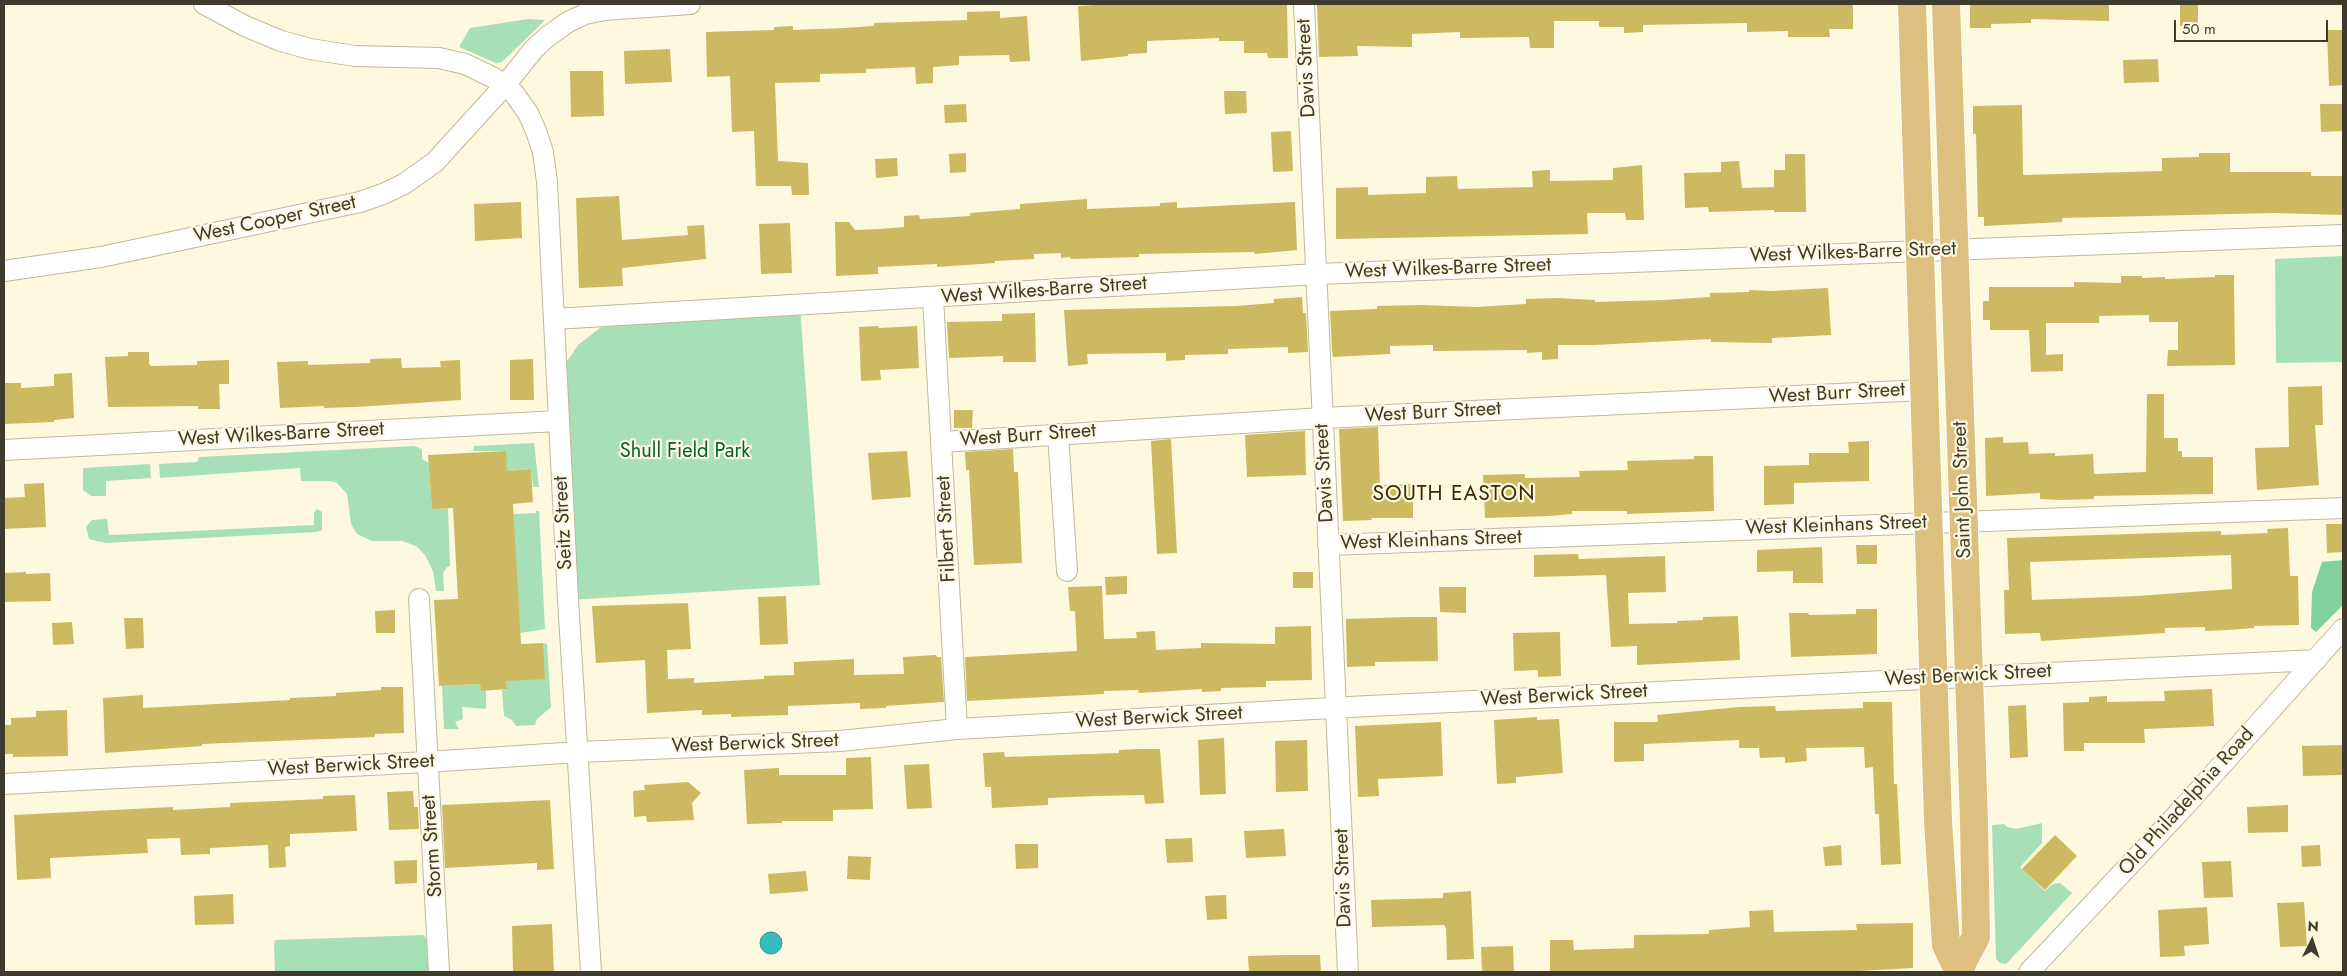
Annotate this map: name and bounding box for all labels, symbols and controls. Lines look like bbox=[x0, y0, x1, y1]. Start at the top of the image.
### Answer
scale bar bbox=[2177, 10, 2331, 42]
street label: Davis Street bbox=[1292, 18, 1322, 118]
text: 50 m bbox=[2182, 18, 2216, 40]
street label: West Cooper Street bbox=[192, 191, 358, 249]
street label: West Wilkes-Barre Street bbox=[1750, 237, 1956, 269]
street label: West Wilkes-Barre Street bbox=[1345, 253, 1551, 285]
street label: West Wilkes-Barre Street bbox=[940, 272, 1148, 310]
street label: West Burr Street bbox=[1768, 378, 1906, 410]
street label: West Burr Street bbox=[1364, 397, 1502, 429]
street label: West Wilkes-Barre Street bbox=[177, 418, 385, 452]
street label: West Burr Street bbox=[959, 419, 1097, 453]
street label: Saint John Street bbox=[1949, 421, 1977, 559]
street label: Davis Street bbox=[1310, 423, 1340, 523]
park label: Shull Field Park bbox=[620, 440, 750, 464]
street label: Seitz Street bbox=[550, 475, 578, 571]
street label: Filbert Street bbox=[932, 475, 962, 583]
district label: SOUTH EASTON bbox=[1371, 482, 1537, 508]
street label: West Kleinhans Street bbox=[1745, 511, 1927, 541]
street label: West Kleinhans Street bbox=[1340, 526, 1522, 556]
street label: West Berwick Street bbox=[1884, 660, 2052, 692]
street label: West Berwick Street bbox=[1480, 680, 1648, 712]
street label: West Berwick Street bbox=[1075, 702, 1243, 734]
street label: Old Philadelphia Road bbox=[2114, 723, 2260, 881]
street label: West Berwick Street bbox=[671, 729, 839, 759]
street label: West Berwick Street bbox=[267, 750, 435, 782]
street label: Storm Street bbox=[417, 794, 449, 898]
street label: Davis Street bbox=[1330, 828, 1358, 928]
north arrow bbox=[2287, 916, 2337, 966]
text: N bbox=[2307, 916, 2319, 936]

